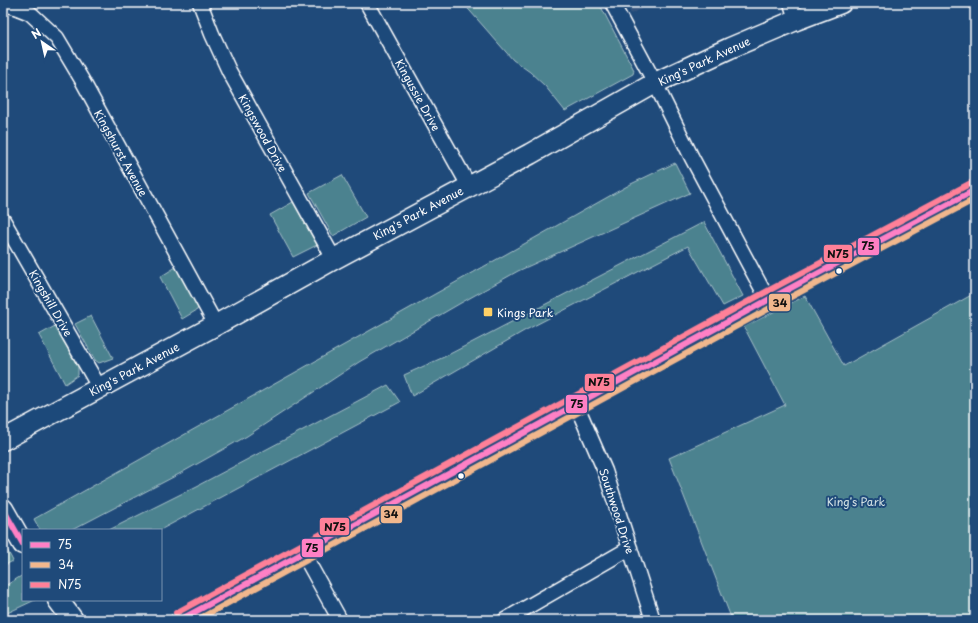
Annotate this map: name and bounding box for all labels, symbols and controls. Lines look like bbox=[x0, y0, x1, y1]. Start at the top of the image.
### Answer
north arrow bbox=[22, 22, 62, 62]
text: N bbox=[28, 24, 45, 43]
street label: King's Park Avenue bbox=[655, 32, 753, 90]
street label: Kingussie Drive bbox=[391, 56, 445, 134]
street label: Kingswood Drive bbox=[235, 91, 292, 175]
street label: Kingshurst Avenue bbox=[90, 107, 152, 199]
street label: King's Park Avenue bbox=[370, 182, 466, 244]
line badge: 75 bbox=[857, 237, 880, 256]
text: 75 bbox=[861, 237, 875, 254]
line badge: N75 bbox=[823, 244, 853, 263]
text: N75 bbox=[827, 245, 849, 262]
street label: Kingshill Drive bbox=[25, 266, 77, 340]
unlabelled marker bbox=[834, 266, 844, 276]
line badge: 34 bbox=[768, 293, 791, 312]
text: 34 bbox=[773, 294, 788, 311]
place label: Kings Park bbox=[497, 304, 554, 321]
marker: Kings Park bbox=[482, 306, 494, 318]
street label: King's Park Avenue bbox=[86, 338, 182, 400]
line badge: N75 bbox=[584, 373, 615, 392]
text: N75 bbox=[588, 373, 610, 390]
line badge: 75 bbox=[565, 394, 588, 414]
text: 75 bbox=[570, 395, 584, 412]
street label: Southwood Drive bbox=[595, 466, 639, 556]
unlabelled marker bbox=[456, 471, 466, 481]
park label: King's Park bbox=[827, 493, 886, 510]
line badge: 34 bbox=[380, 505, 403, 524]
text: 34 bbox=[384, 505, 399, 522]
line badge: N75 bbox=[319, 517, 350, 536]
text: N75 bbox=[324, 518, 346, 535]
legend bbox=[22, 529, 162, 601]
text: 75 bbox=[58, 535, 72, 553]
line badge: 75 bbox=[301, 538, 324, 558]
text: 75 bbox=[305, 539, 319, 556]
text: 34 bbox=[58, 555, 74, 573]
text: N75 bbox=[58, 575, 81, 593]

